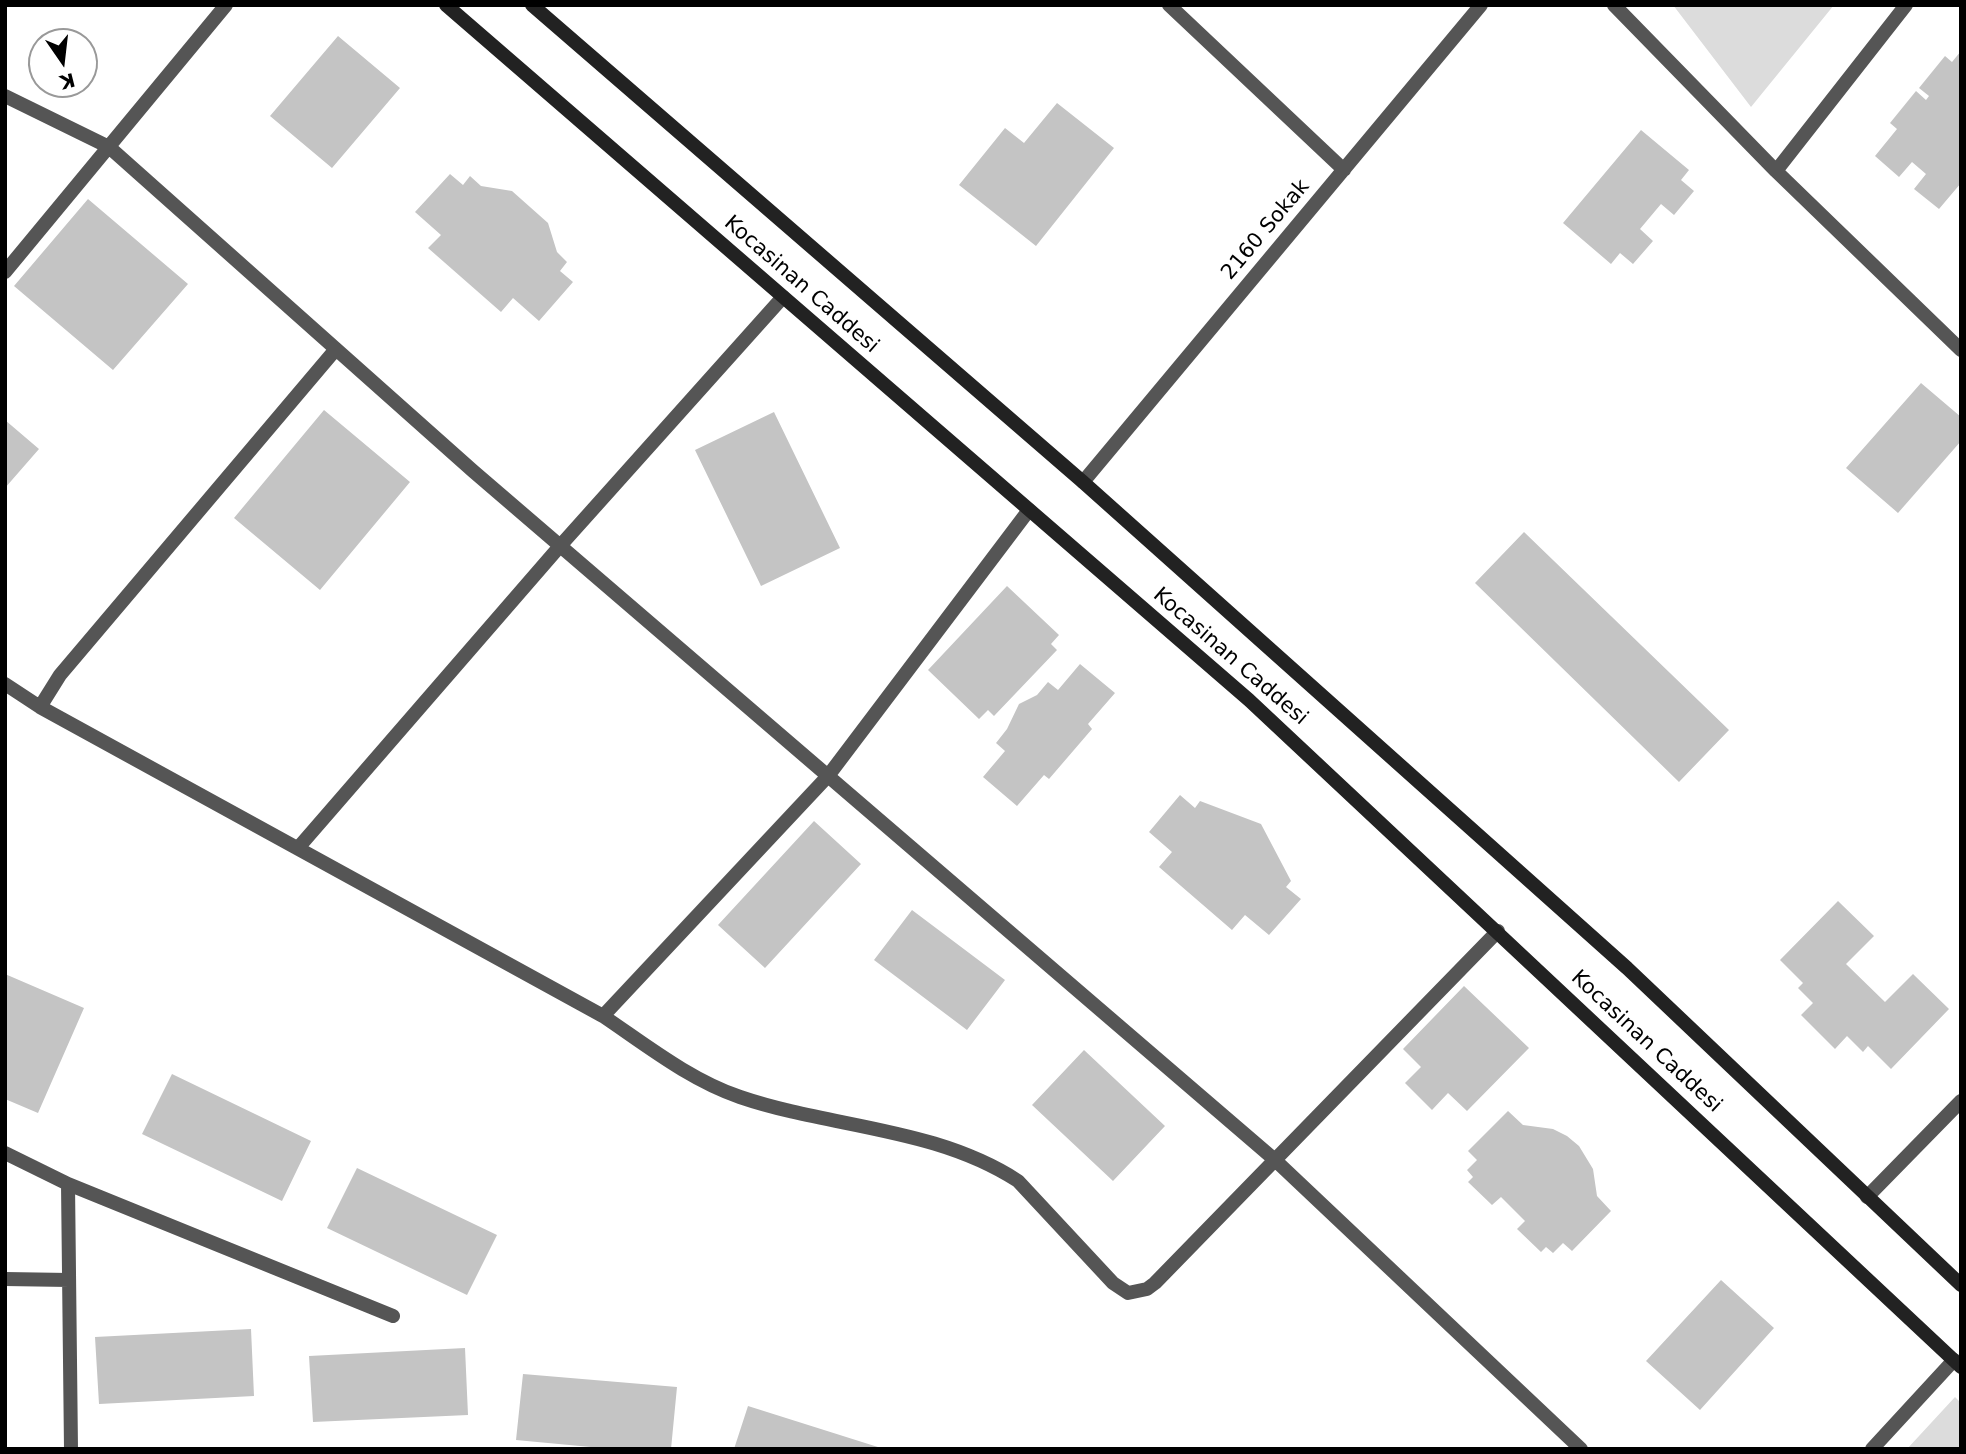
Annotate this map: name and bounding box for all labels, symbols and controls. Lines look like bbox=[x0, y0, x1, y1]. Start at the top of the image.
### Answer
north arrow bbox=[28, 28, 98, 98]
text: K bbox=[58, 69, 77, 94]
street label: 2160 Sokak bbox=[1217, 175, 1315, 285]
street label: Kocasinan Caddesi bbox=[718, 211, 884, 359]
street label: Kocasinan Caddesi bbox=[1147, 583, 1313, 731]
street label: Kocasinan Caddesi bbox=[1565, 966, 1727, 1118]

